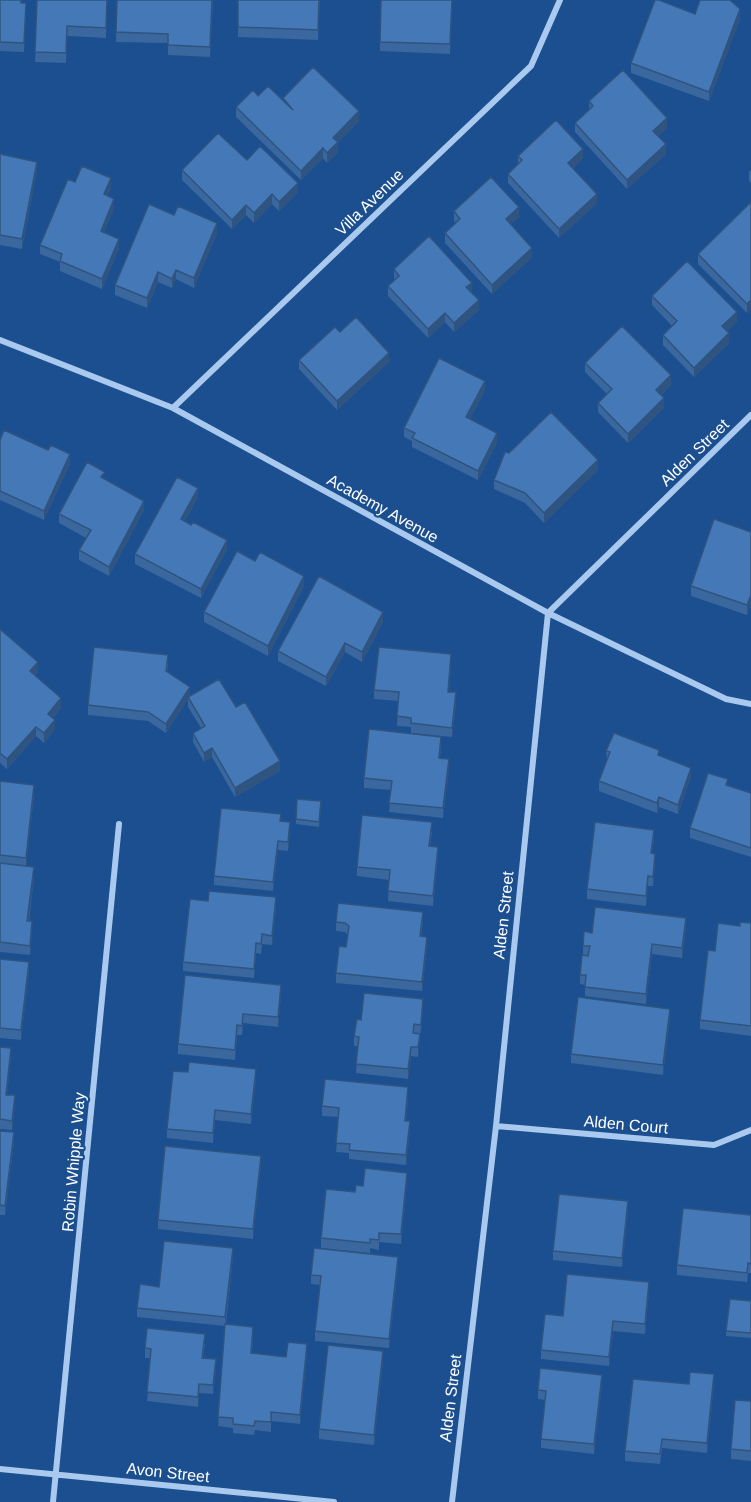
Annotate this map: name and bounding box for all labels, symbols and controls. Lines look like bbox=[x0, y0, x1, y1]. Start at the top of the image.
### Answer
street label: Villa Avenue bbox=[332, 166, 407, 239]
street label: Alden Street bbox=[657, 415, 732, 489]
street label: Academy Avenue bbox=[324, 471, 441, 546]
street label: Alden Street bbox=[490, 870, 517, 960]
street label: Robin Whipple Way bbox=[59, 1092, 88, 1232]
street label: Alden Court bbox=[583, 1112, 669, 1137]
street label: Alden Street bbox=[437, 1353, 464, 1443]
street label: Avon Street bbox=[126, 1460, 211, 1485]

